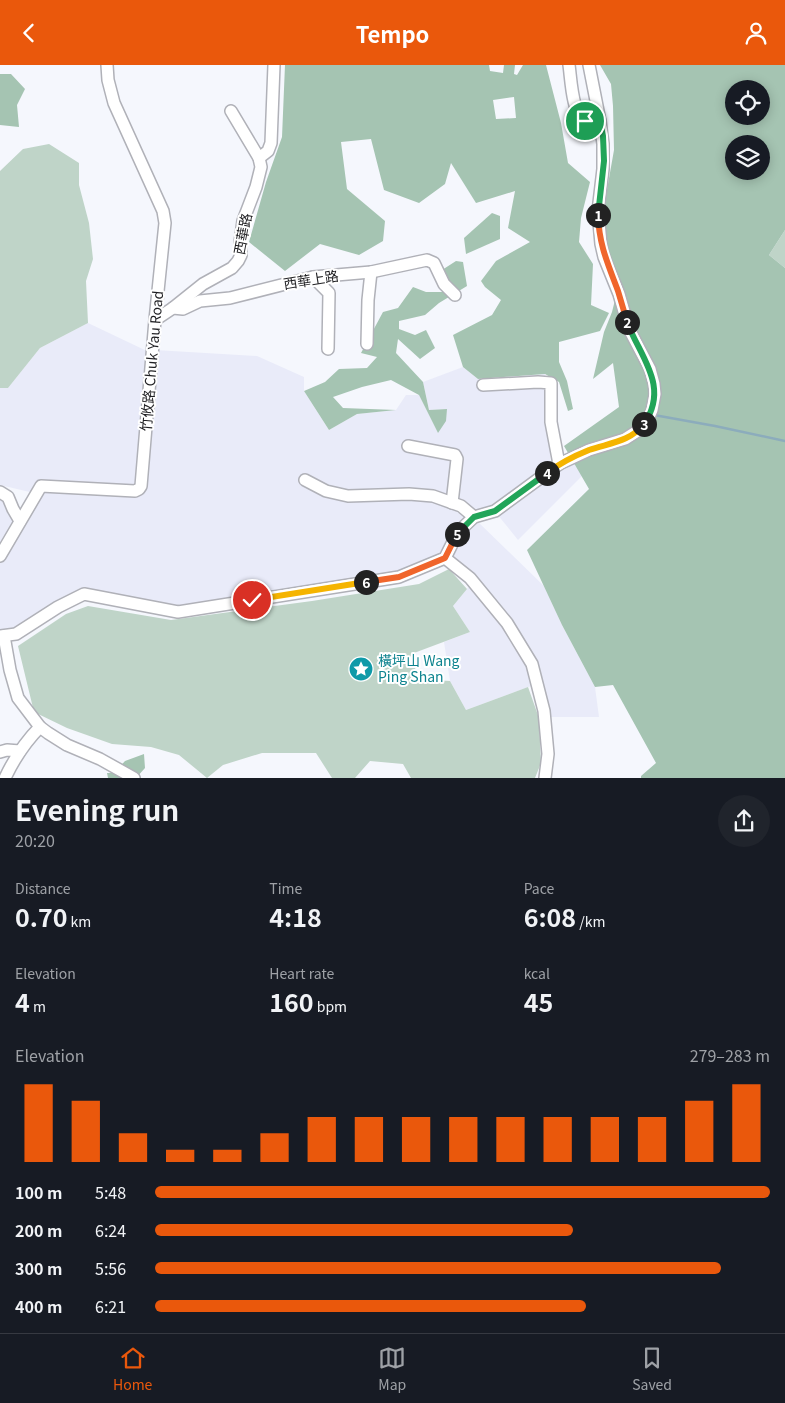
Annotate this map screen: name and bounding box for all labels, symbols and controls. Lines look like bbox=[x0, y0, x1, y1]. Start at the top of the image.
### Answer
text: Tempo bbox=[356, 17, 429, 49]
icon: back bbox=[15, 19, 43, 47]
icon: person bbox=[742, 19, 770, 47]
map controls bbox=[725, 80, 770, 180]
button: locate bbox=[725, 80, 770, 125]
pin bbox=[564, 100, 606, 142]
icon: arrive bbox=[571, 107, 599, 135]
button: layers bbox=[725, 135, 770, 180]
pin: 1 bbox=[586, 203, 610, 227]
text: 1 bbox=[594, 205, 603, 225]
street label: 西華路 bbox=[228, 211, 256, 256]
street label: 西華上路 bbox=[282, 265, 340, 293]
street label: 竹攸路 Chuk Yau Road bbox=[135, 290, 167, 432]
pin: 2 bbox=[614, 309, 640, 335]
text: 2 bbox=[623, 312, 632, 332]
pin: 3 bbox=[632, 411, 656, 437]
text: 3 bbox=[640, 414, 649, 434]
pin: 4 bbox=[534, 461, 560, 485]
text: 4 bbox=[543, 463, 552, 483]
pin: 5 bbox=[444, 521, 470, 547]
text: 5 bbox=[453, 524, 462, 544]
pin: 6 bbox=[354, 569, 378, 595]
text: 6 bbox=[362, 572, 371, 592]
pin bbox=[231, 579, 273, 621]
icon: check bbox=[238, 586, 266, 614]
place label: 橫坪山 Wang Ping Shan bbox=[378, 650, 460, 686]
place icon: 橫坪山 Wang Ping Shan bbox=[348, 656, 374, 682]
text: Evening run bbox=[15, 789, 179, 829]
button: share bbox=[718, 795, 770, 847]
text: 20:20 bbox=[15, 828, 55, 852]
text: Distance bbox=[15, 878, 71, 898]
text: Time bbox=[269, 878, 302, 898]
text: Pace bbox=[524, 878, 554, 898]
text: 0.70 bbox=[15, 898, 67, 934]
text: 4:18 bbox=[269, 898, 322, 934]
text: 6:08 bbox=[524, 898, 576, 934]
text: km bbox=[67, 911, 91, 931]
text: /km bbox=[576, 911, 605, 931]
text: Elevation bbox=[15, 963, 76, 983]
text: Heart rate bbox=[269, 963, 334, 983]
text: kcal bbox=[524, 963, 550, 983]
text: 4 bbox=[15, 983, 30, 1019]
text: 160 bbox=[269, 983, 314, 1019]
text: 45 bbox=[524, 983, 553, 1019]
text: m bbox=[30, 996, 46, 1016]
text: bpm bbox=[314, 996, 347, 1016]
text: Elevation bbox=[15, 1043, 84, 1067]
text: 279–283 m bbox=[690, 1043, 770, 1067]
text: 100 m bbox=[15, 1180, 62, 1204]
text: 5:48 bbox=[95, 1180, 126, 1204]
text: 200 m bbox=[15, 1218, 62, 1242]
text: 6:24 bbox=[95, 1218, 126, 1242]
text: 300 m bbox=[15, 1256, 62, 1280]
text: 5:56 bbox=[95, 1256, 126, 1280]
text: 400 m bbox=[15, 1294, 62, 1318]
text: 6:21 bbox=[95, 1294, 126, 1318]
tab: Home bbox=[113, 1344, 152, 1394]
tab: Map bbox=[378, 1344, 406, 1394]
tab: Saved bbox=[632, 1344, 672, 1394]

